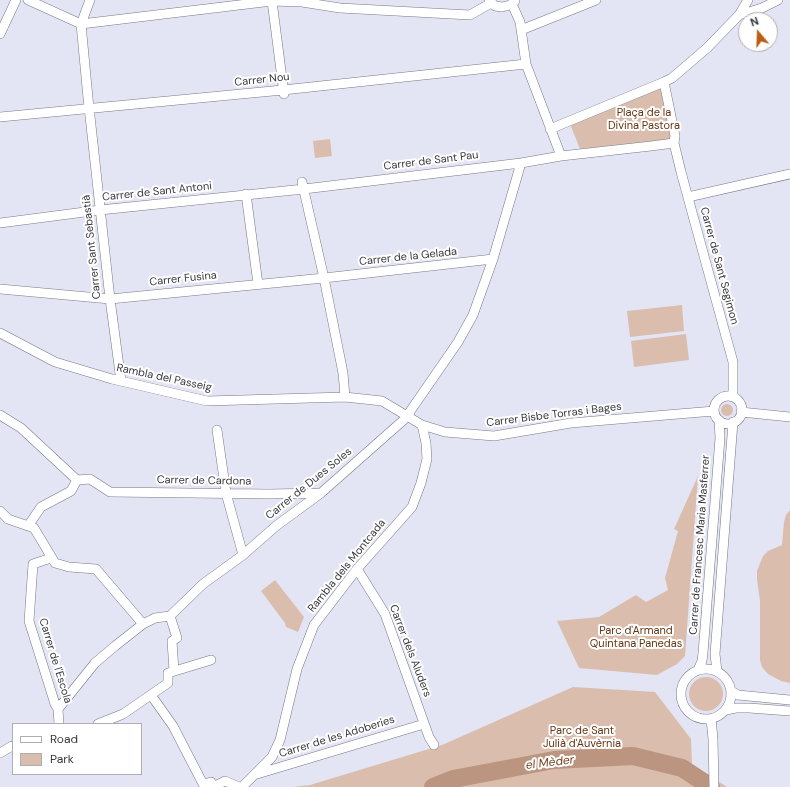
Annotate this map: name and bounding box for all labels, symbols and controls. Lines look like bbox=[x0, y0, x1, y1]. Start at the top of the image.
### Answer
north arrow bbox=[738, 12, 778, 52]
text: N bbox=[748, 14, 760, 30]
street label: Carrer Nou bbox=[234, 71, 290, 89]
park label: Plaça de la Divina Pastora bbox=[608, 106, 680, 132]
street label: Carrer de Sant Pau bbox=[383, 149, 479, 173]
street label: Carrer de Sant Antoni bbox=[101, 180, 213, 204]
street label: Carrer Sant Sebastià bbox=[80, 194, 104, 300]
street label: Carrer de Sant Segimon bbox=[697, 206, 741, 326]
street label: Carrer de la Gelada bbox=[358, 245, 458, 269]
street label: Carrer Fusina bbox=[149, 269, 217, 289]
street label: Rambla del Passeig bbox=[115, 361, 213, 395]
street label: Carrer Bisbe Torras i Bages bbox=[486, 400, 622, 430]
street label: Carrer de Dues Soles bbox=[263, 445, 355, 523]
street label: Carrer de Francesc Maria Masferrer bbox=[687, 455, 713, 635]
street label: Carrer de Cardona bbox=[157, 474, 251, 488]
street label: Rambla dels Montcada bbox=[305, 517, 389, 615]
street label: Carrer dels Aluders bbox=[386, 603, 434, 699]
street label: Carrer de l'Escola bbox=[36, 617, 74, 705]
park label: Parc d'Armand Quintana Panedas bbox=[590, 624, 682, 650]
street label: Carrer de les Adoberies bbox=[278, 713, 396, 761]
legend bbox=[12, 723, 142, 775]
park label: Parc de Sant Julià d'Auvèrnia bbox=[543, 724, 621, 750]
text: Road bbox=[50, 731, 78, 747]
text: Park bbox=[50, 751, 74, 767]
water label: el Mèder bbox=[525, 753, 575, 773]

